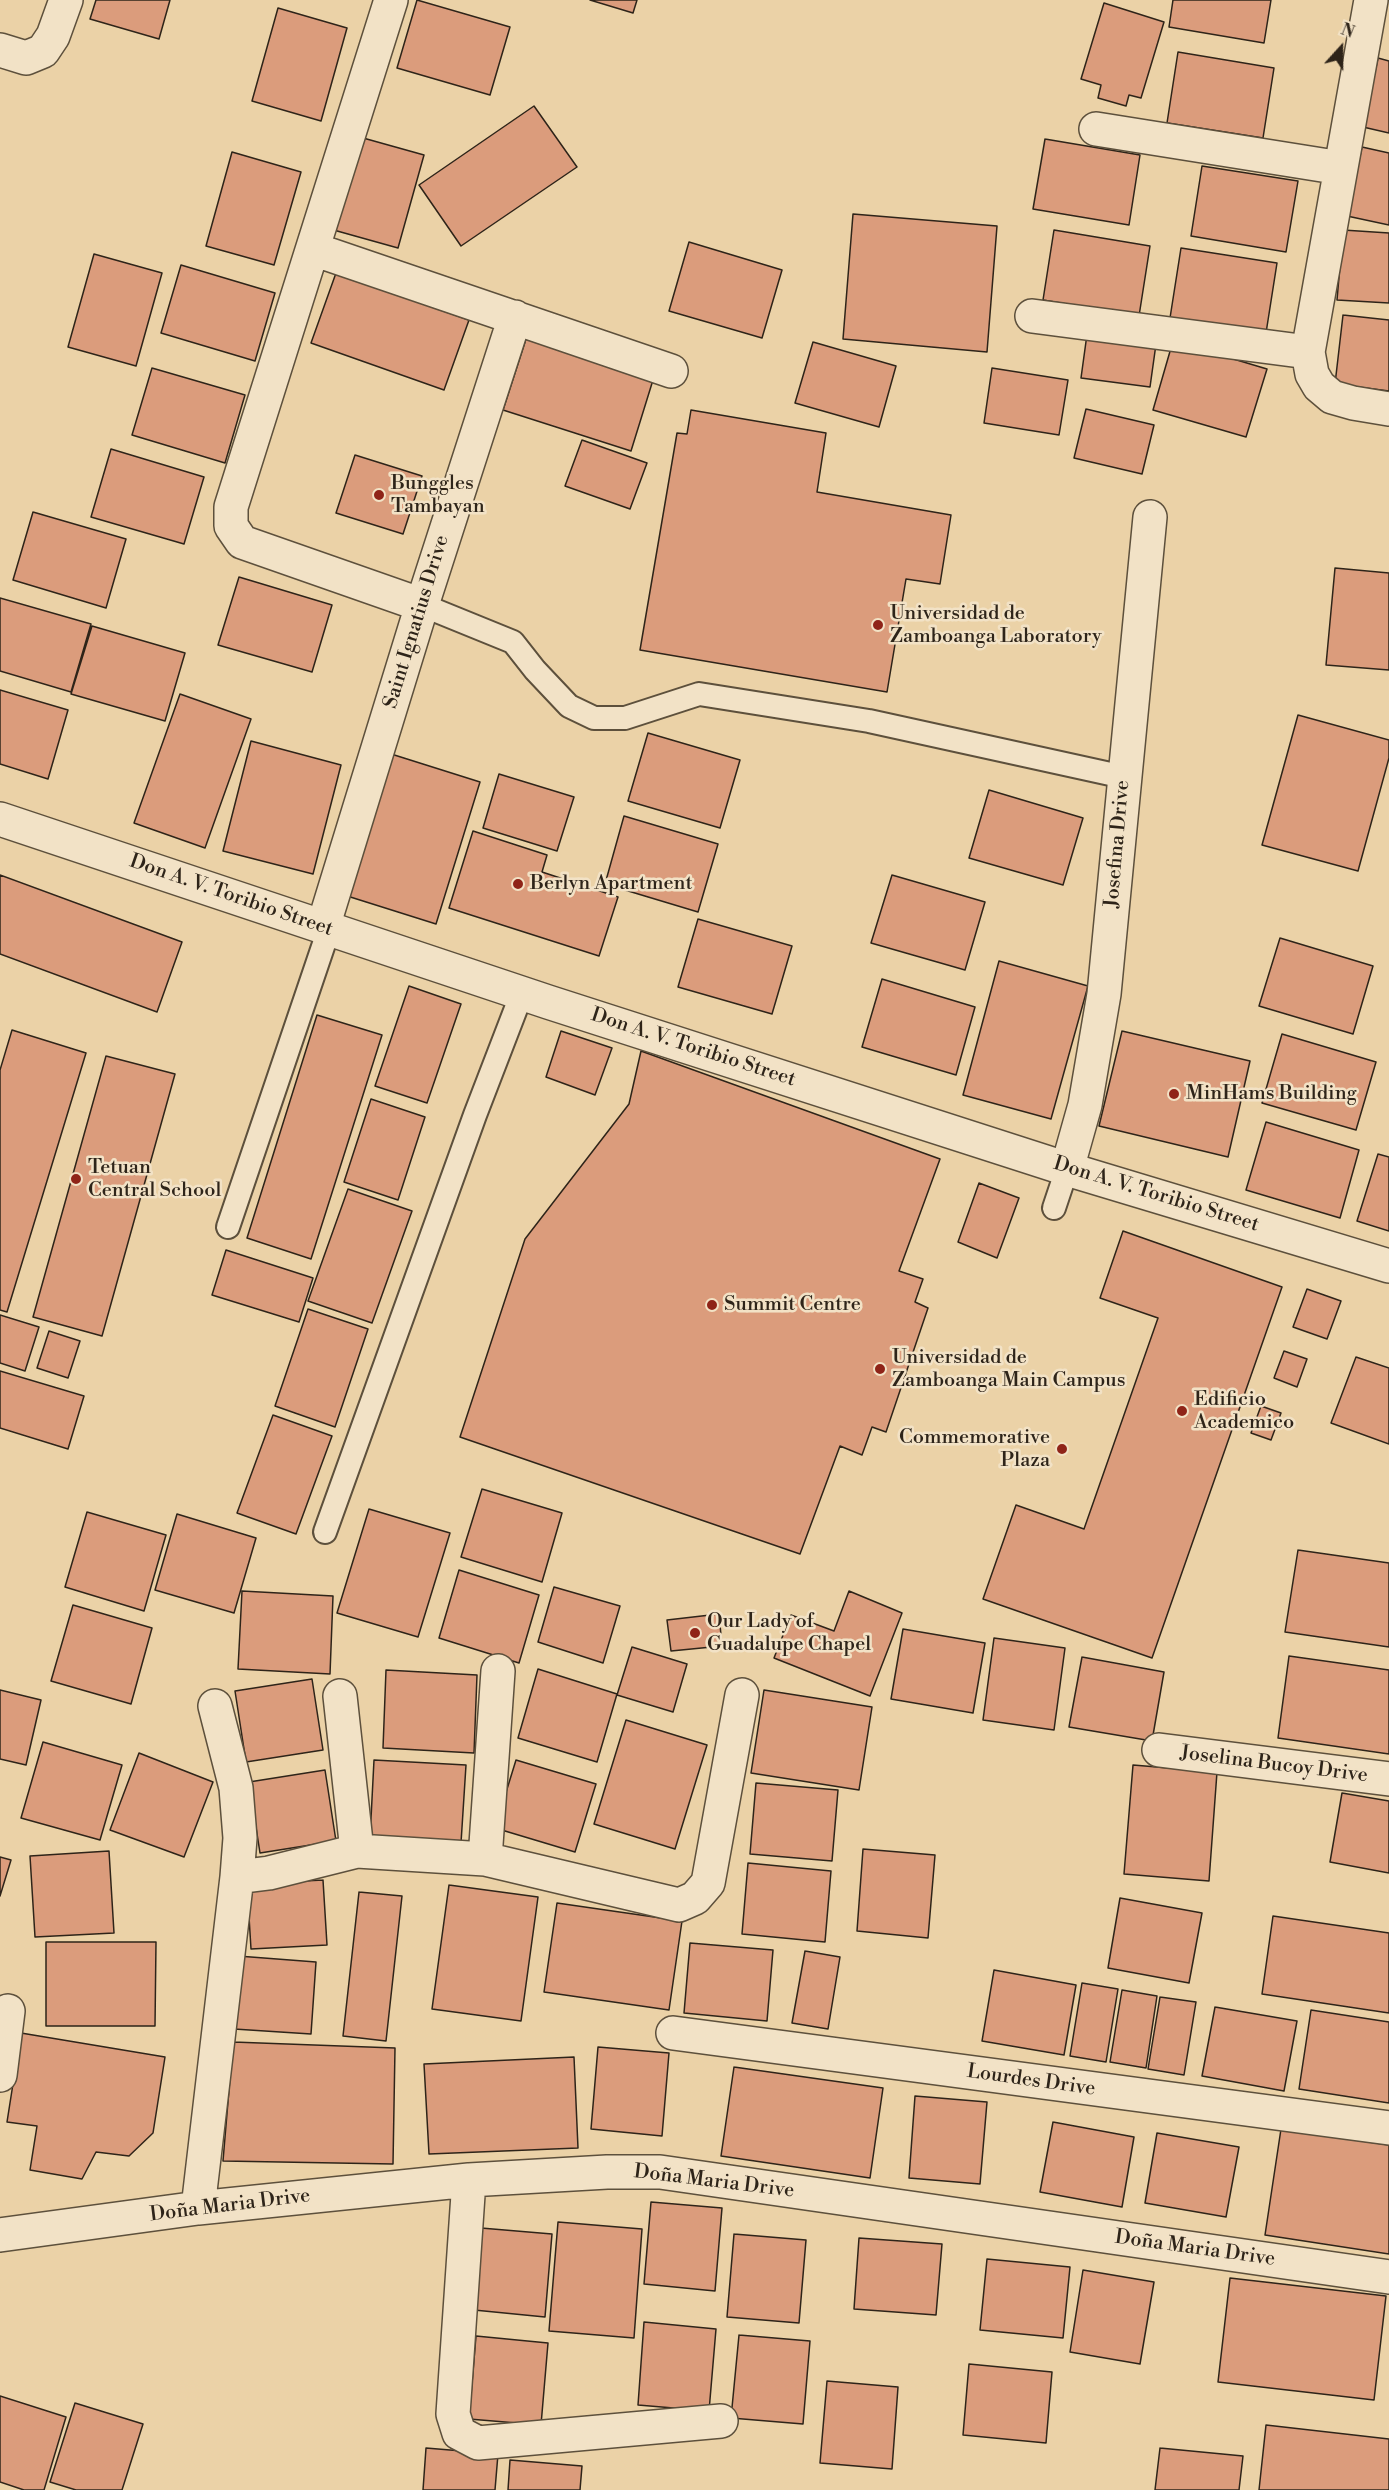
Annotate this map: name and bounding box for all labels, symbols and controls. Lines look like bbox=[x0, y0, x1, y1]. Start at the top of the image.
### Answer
north arrow bbox=[1311, 18, 1371, 78]
text: N bbox=[1338, 20, 1357, 43]
place label: Bunggles Tambayan bbox=[391, 472, 485, 519]
marker: Bunggles Tambayan bbox=[372, 488, 386, 502]
street label: Saint Ignatius Drive bbox=[379, 532, 455, 712]
place label: Universidad de Zamboanga Laboratory bbox=[890, 602, 1102, 649]
marker: Universidad de Zamboanga Laboratory bbox=[871, 618, 885, 632]
street label: Josefina Drive bbox=[1100, 779, 1136, 909]
street label: Don A. V. Toribio Street bbox=[126, 850, 336, 942]
place label: Berlyn Apartment bbox=[530, 872, 693, 896]
marker: Berlyn Apartment bbox=[511, 877, 525, 891]
street label: Don A. V. Toribio Street bbox=[588, 1004, 798, 1092]
place label: MinHams Building bbox=[1186, 1082, 1357, 1106]
marker: MinHams Building bbox=[1167, 1087, 1181, 1101]
street label: Don A. V. Toribio Street bbox=[1050, 1152, 1262, 1238]
place label: Tetuan Central School bbox=[88, 1156, 221, 1203]
marker: Tetuan Central School bbox=[69, 1172, 83, 1186]
place label: Summit Centre bbox=[724, 1293, 861, 1317]
marker: Summit Centre bbox=[705, 1298, 719, 1312]
place label: Universidad de Zamboanga Main Campus bbox=[892, 1346, 1125, 1393]
marker: Universidad de Zamboanga Main Campus bbox=[873, 1362, 887, 1376]
place label: Edificio Academico bbox=[1194, 1388, 1294, 1435]
marker: Edificio Academico bbox=[1175, 1404, 1189, 1418]
place label: Commemorative Plaza bbox=[899, 1426, 1050, 1473]
marker: Commemorative Plaza bbox=[1055, 1442, 1069, 1456]
place label: Our Lady of Guadalupe Chapel bbox=[707, 1610, 871, 1657]
marker: Our Lady of Guadalupe Chapel bbox=[688, 1626, 702, 1640]
street label: Joselina Bucoy Drive bbox=[1179, 1742, 1369, 1788]
street label: Lourdes Drive bbox=[965, 2060, 1097, 2102]
street label: Doña Maria Drive bbox=[632, 2160, 796, 2204]
street label: Doña Maria Drive bbox=[148, 2184, 312, 2228]
street label: Doña Maria Drive bbox=[1113, 2226, 1277, 2272]

